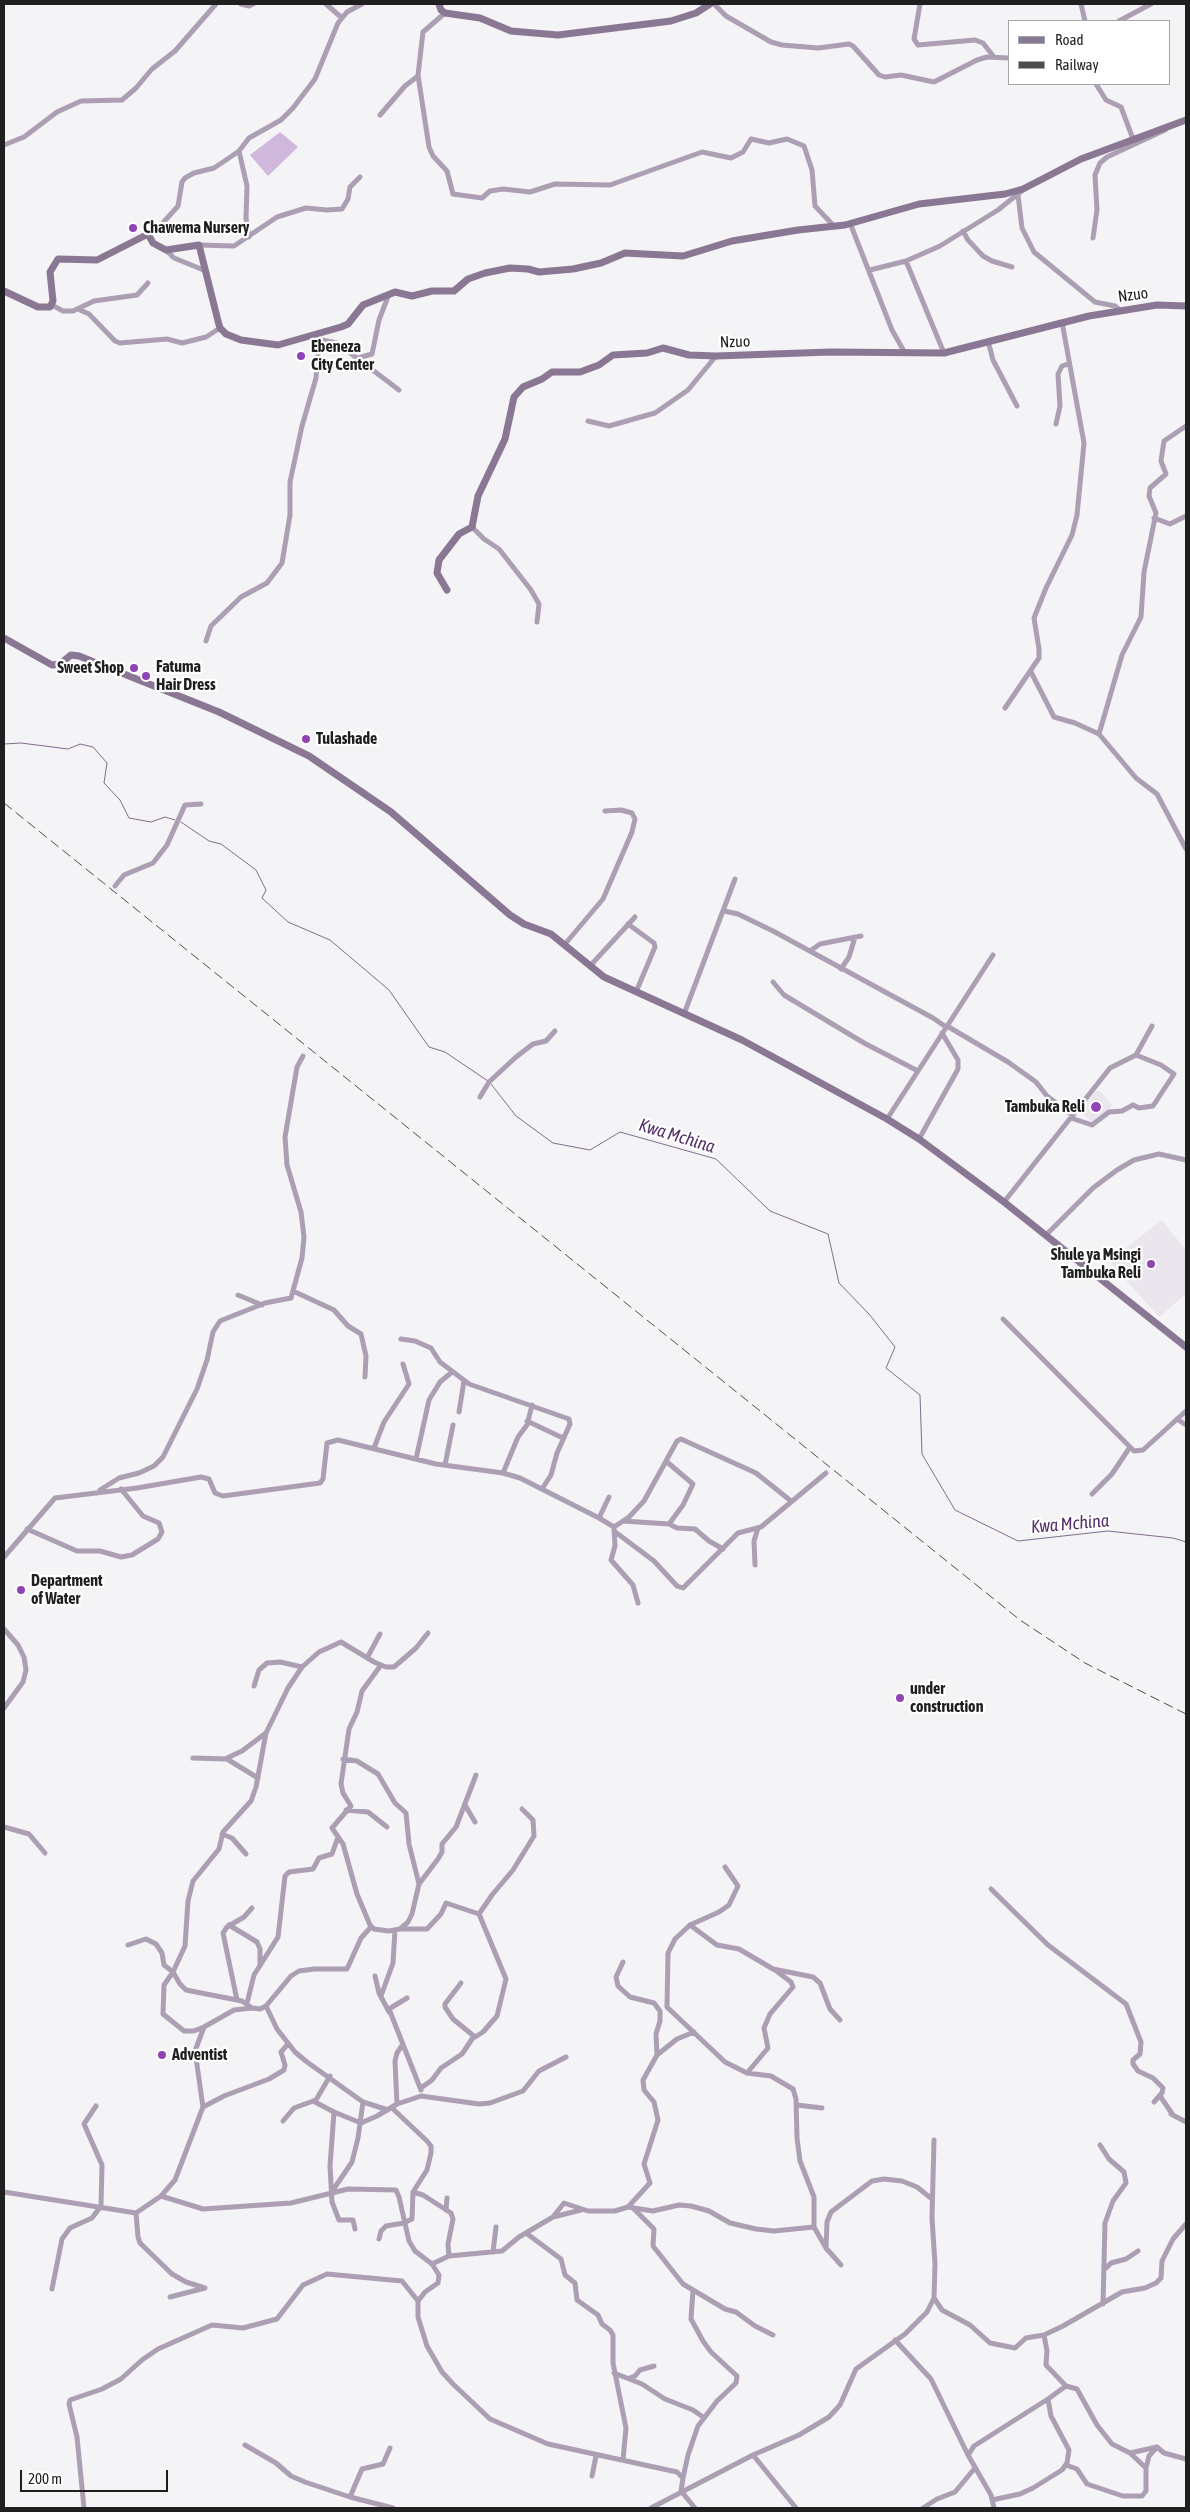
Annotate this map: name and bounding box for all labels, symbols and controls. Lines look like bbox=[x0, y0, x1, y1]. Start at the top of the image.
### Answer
legend bbox=[1008, 20, 1170, 85]
text: Road bbox=[1055, 31, 1084, 48]
text: Railway bbox=[1055, 56, 1099, 73]
place label: Chawema Nursery bbox=[143, 218, 249, 238]
marker: Chawema Nursery bbox=[127, 222, 139, 234]
street label: Nzuo bbox=[1117, 283, 1149, 307]
street label: Nzuo bbox=[719, 332, 751, 352]
place label: Ebeneza City Center bbox=[311, 337, 374, 375]
marker: Ebeneza City Center bbox=[295, 350, 307, 362]
place label: Fatuma Hair Dress bbox=[156, 657, 216, 695]
place label: Sweet Shop bbox=[57, 658, 124, 678]
marker: Sweet Shop bbox=[128, 662, 140, 674]
marker: Fatuma Hair Dress bbox=[140, 670, 152, 682]
place label: Tulashade bbox=[316, 729, 377, 749]
marker: Tulashade bbox=[300, 733, 312, 745]
place label: Tambuka Reli bbox=[1005, 1097, 1085, 1117]
marker: Tambuka Reli bbox=[1089, 1100, 1103, 1114]
water label: Kwa Mchina bbox=[636, 1114, 718, 1158]
place label: Shule ya Msingi Tambuka Reli bbox=[1051, 1245, 1141, 1283]
marker: Shule ya Msingi Tambuka Reli bbox=[1145, 1258, 1157, 1270]
water label: Kwa Mchina bbox=[1030, 1510, 1110, 1538]
place label: Department of Water bbox=[31, 1571, 103, 1609]
marker: Department of Water bbox=[15, 1584, 27, 1596]
place label: under construction bbox=[910, 1679, 983, 1717]
marker: under construction bbox=[894, 1692, 906, 1704]
place label: Adventist bbox=[172, 2045, 227, 2065]
marker: Adventist bbox=[156, 2049, 168, 2061]
scale bar bbox=[22, 2460, 170, 2492]
text: 200 m bbox=[28, 2470, 62, 2487]

